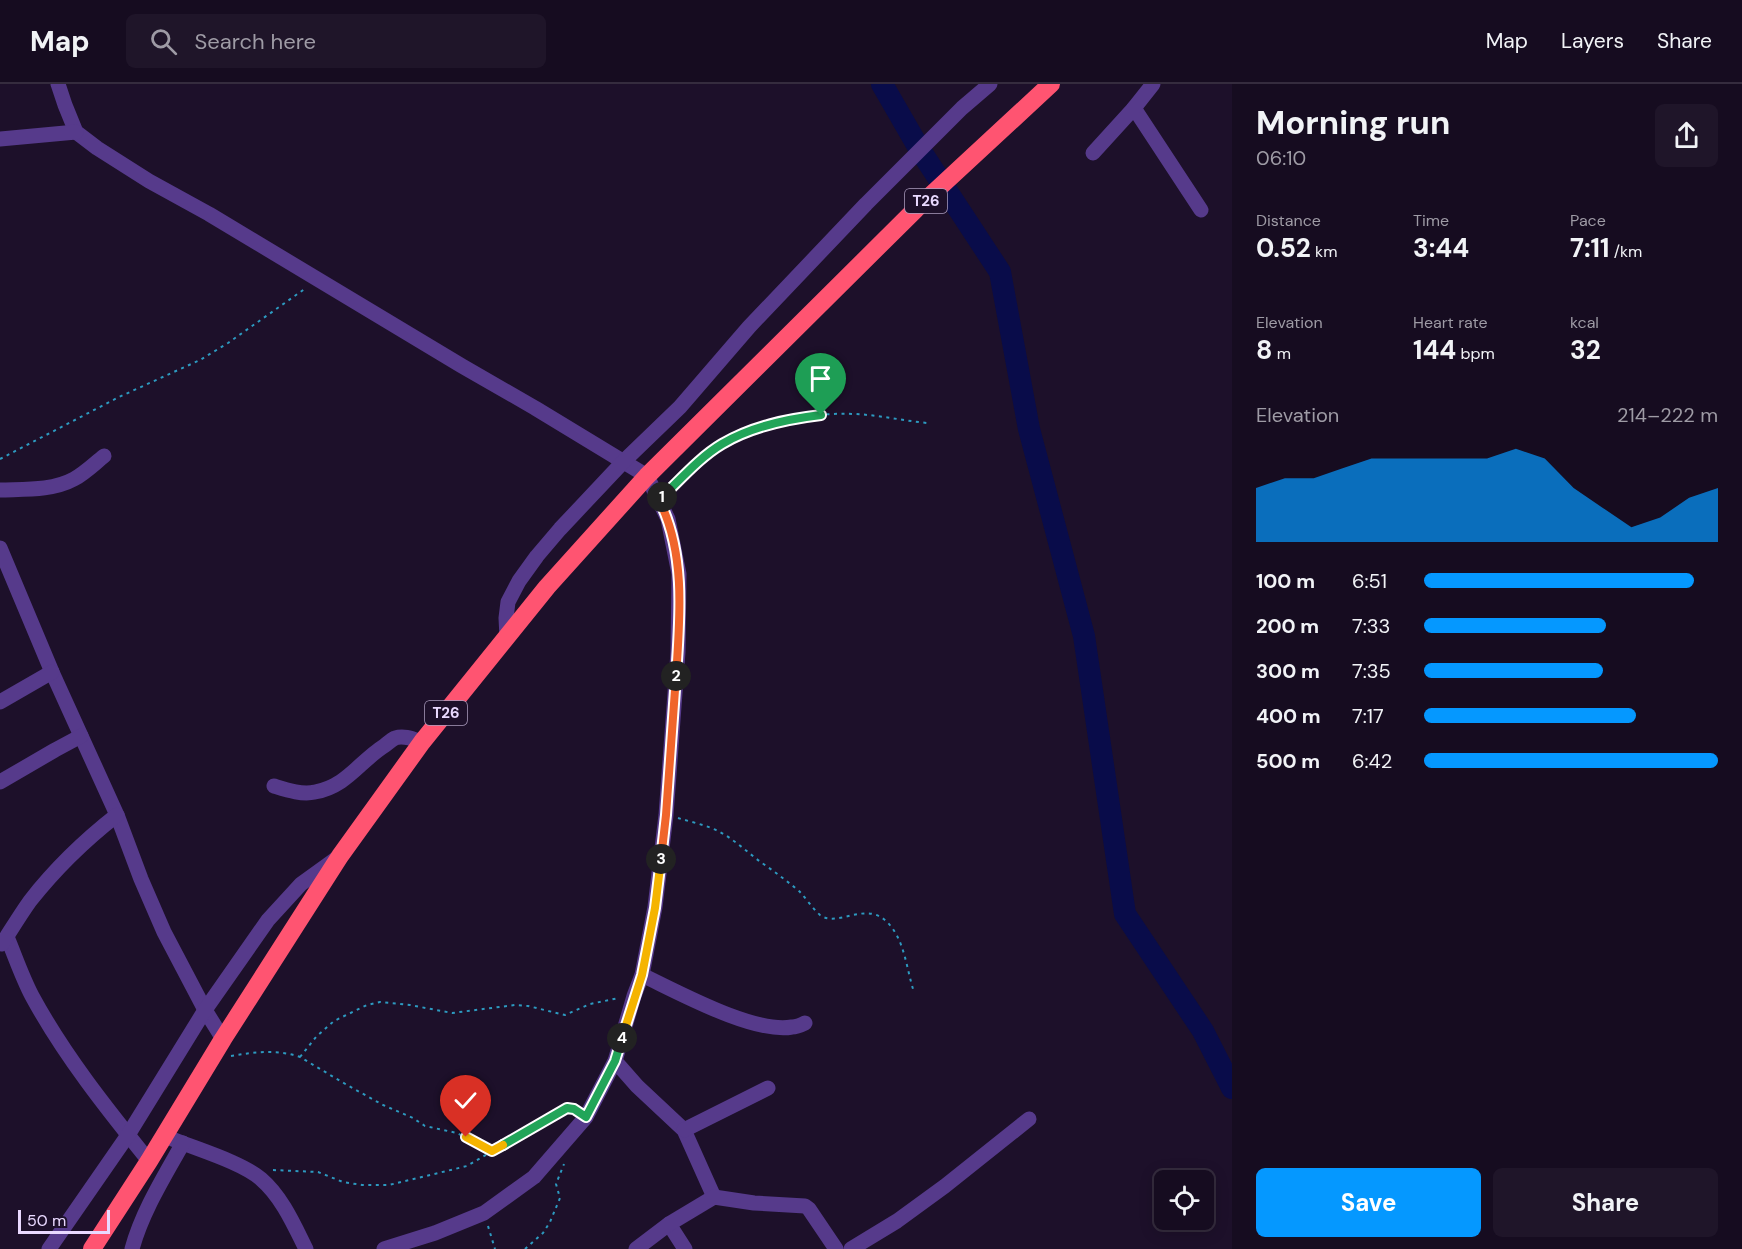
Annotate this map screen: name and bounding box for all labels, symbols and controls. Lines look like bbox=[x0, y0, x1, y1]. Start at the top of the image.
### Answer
search box bbox=[126, 14, 546, 68]
text: Map bbox=[30, 23, 90, 60]
icon: search bbox=[147, 25, 180, 58]
text: Search here bbox=[195, 27, 316, 56]
text: Map bbox=[1486, 27, 1528, 55]
text: Layers bbox=[1561, 27, 1624, 55]
text: Share bbox=[1657, 27, 1712, 55]
text: Morning run bbox=[1256, 101, 1450, 144]
button: share bbox=[1655, 104, 1718, 167]
text: 06:10 bbox=[1256, 145, 1306, 171]
road number: T26 bbox=[905, 189, 947, 213]
text: Distance bbox=[1256, 210, 1321, 231]
text: Time bbox=[1413, 210, 1449, 231]
text: Pace bbox=[1570, 210, 1606, 231]
text: 0.52 bbox=[1256, 231, 1311, 265]
text: 3:44 bbox=[1413, 231, 1469, 265]
text: 7:11 bbox=[1570, 231, 1610, 265]
text: km bbox=[1311, 241, 1337, 262]
text: /km bbox=[1610, 241, 1642, 262]
text: Elevation bbox=[1256, 312, 1323, 333]
text: Heart rate bbox=[1413, 312, 1488, 333]
text: kcal bbox=[1570, 312, 1599, 333]
text: 8 bbox=[1256, 333, 1272, 367]
text: 144 bbox=[1413, 333, 1456, 367]
text: 32 bbox=[1570, 333, 1601, 367]
text: m bbox=[1272, 343, 1291, 364]
text: bpm bbox=[1456, 343, 1495, 364]
pin bbox=[795, 353, 846, 415]
icon: arrive bbox=[804, 362, 837, 395]
text: Elevation bbox=[1256, 402, 1339, 428]
text: 214–222 m bbox=[1617, 402, 1718, 428]
pin: 1 bbox=[647, 482, 677, 512]
text: 1 bbox=[659, 486, 665, 507]
text: 100 m bbox=[1256, 568, 1315, 594]
text: 6:51 bbox=[1352, 568, 1387, 594]
text: 200 m bbox=[1256, 613, 1319, 639]
text: 7:33 bbox=[1352, 613, 1390, 639]
text: 300 m bbox=[1256, 658, 1320, 684]
text: 7:35 bbox=[1352, 658, 1391, 684]
pin: 2 bbox=[661, 661, 691, 691]
text: 2 bbox=[671, 665, 681, 686]
road number: T26 bbox=[425, 701, 467, 725]
text: 400 m bbox=[1256, 703, 1321, 729]
text: 7:17 bbox=[1352, 703, 1384, 729]
text: 500 m bbox=[1256, 748, 1320, 774]
text: 6:42 bbox=[1352, 748, 1392, 774]
pin: 3 bbox=[646, 844, 676, 874]
text: 3 bbox=[656, 848, 666, 869]
pin: 4 bbox=[607, 1023, 637, 1053]
text: 4 bbox=[617, 1027, 627, 1048]
pin bbox=[440, 1075, 491, 1137]
icon: check bbox=[449, 1084, 482, 1117]
button: Save bbox=[1256, 1168, 1481, 1237]
button: Share bbox=[1493, 1168, 1718, 1237]
map controls bbox=[1154, 1170, 1214, 1230]
button: locate bbox=[1154, 1170, 1214, 1230]
scale bar bbox=[18, 1207, 110, 1234]
text: 50 m bbox=[27, 1210, 66, 1231]

